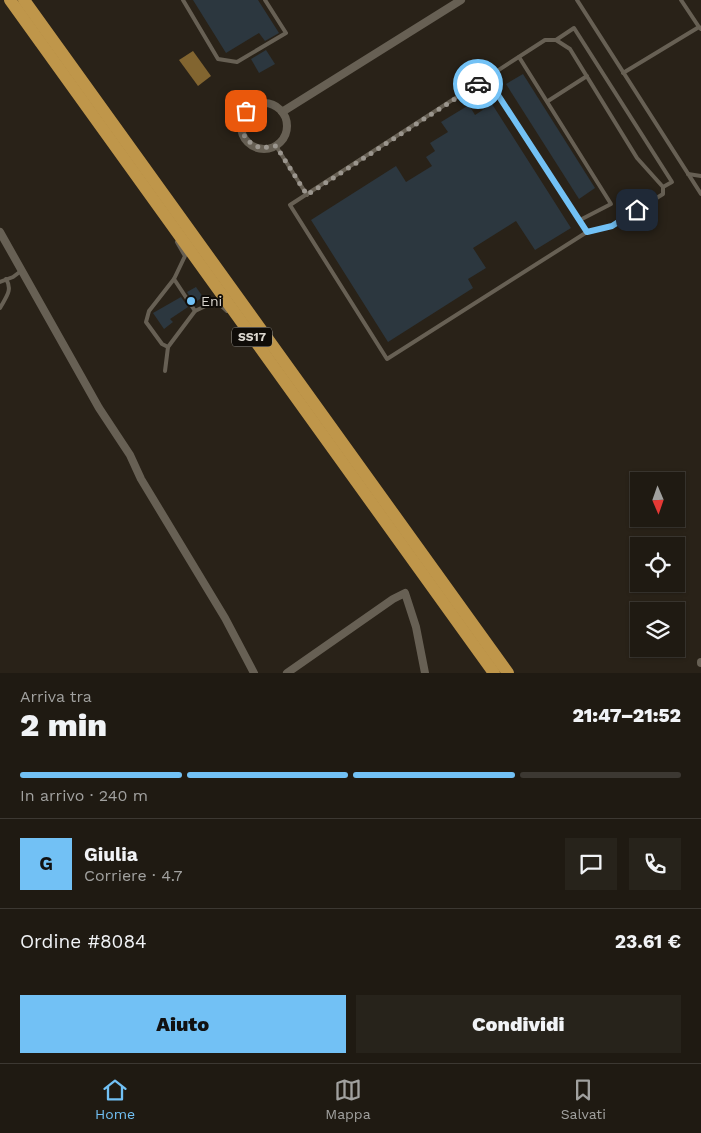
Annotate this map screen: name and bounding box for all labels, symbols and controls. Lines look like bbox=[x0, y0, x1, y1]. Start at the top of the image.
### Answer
courier bbox=[453, 59, 503, 109]
icon: car bbox=[464, 70, 492, 98]
pin bbox=[225, 90, 267, 132]
icon: bag bbox=[232, 97, 260, 125]
pin bbox=[616, 189, 658, 231]
icon: home bbox=[623, 196, 651, 224]
place label: Eni bbox=[201, 293, 222, 309]
marker: Eni bbox=[185, 295, 197, 307]
road number: SS17 bbox=[232, 328, 272, 347]
north arrow bbox=[630, 472, 685, 528]
map controls bbox=[630, 472, 685, 657]
button: locate bbox=[630, 537, 685, 592]
button: layers bbox=[630, 602, 685, 657]
text: Arriva tra bbox=[20, 687, 92, 706]
text: 21:47–21:52 bbox=[572, 704, 681, 727]
text: 2 min bbox=[20, 706, 107, 744]
text: In arrivo · 240 m bbox=[20, 786, 148, 805]
button: chat bbox=[565, 838, 617, 890]
button: phone bbox=[629, 838, 681, 890]
text: Giulia bbox=[84, 843, 138, 866]
text: G bbox=[39, 852, 53, 875]
text: Corriere · 4.7 bbox=[84, 866, 183, 885]
text: Ordine #8084 bbox=[20, 930, 147, 953]
text: 23.61 € bbox=[615, 930, 681, 953]
button: Aiuto bbox=[20, 995, 346, 1053]
button: Condividi bbox=[356, 995, 681, 1053]
tab: Home bbox=[95, 1076, 135, 1122]
tab: Mappa bbox=[325, 1076, 371, 1122]
tab: Salvati bbox=[561, 1076, 606, 1122]

